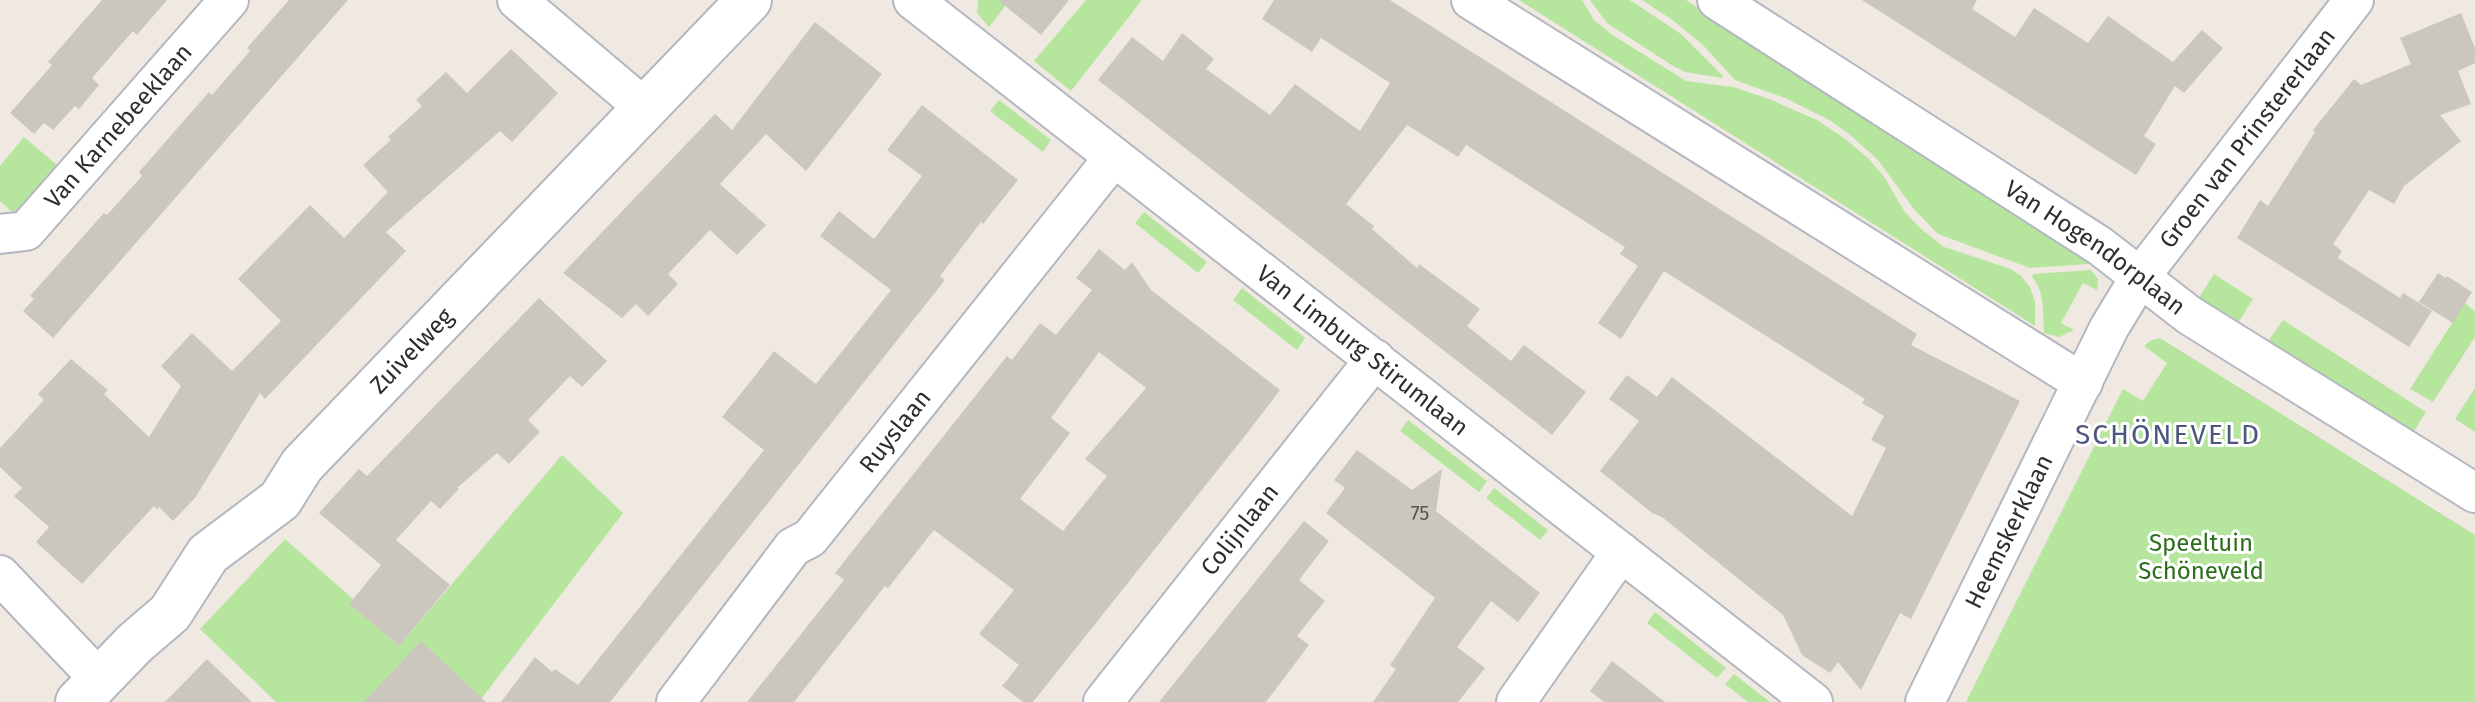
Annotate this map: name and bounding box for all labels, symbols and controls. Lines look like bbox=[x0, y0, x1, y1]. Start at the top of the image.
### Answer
street label: Groen van Prinstererlaan bbox=[2154, 23, 2341, 254]
street label: Van Karnebeeklaan bbox=[39, 38, 198, 214]
street label: Van Hogendorplaan bbox=[2000, 175, 2191, 321]
street label: Van Limburg Stirumlaan bbox=[1251, 259, 1474, 442]
street label: Zuivelweg bbox=[364, 302, 459, 399]
street label: Ruyslaan bbox=[854, 384, 937, 478]
district label: SCHÖNEVELD bbox=[2075, 418, 2261, 451]
street label: Heemskerklaan bbox=[1959, 450, 2059, 613]
street label: Colijnlaan bbox=[1195, 478, 1284, 581]
house number: 75 bbox=[1411, 501, 1429, 525]
park label: Speeltuin Schöneveld bbox=[2138, 529, 2264, 585]

